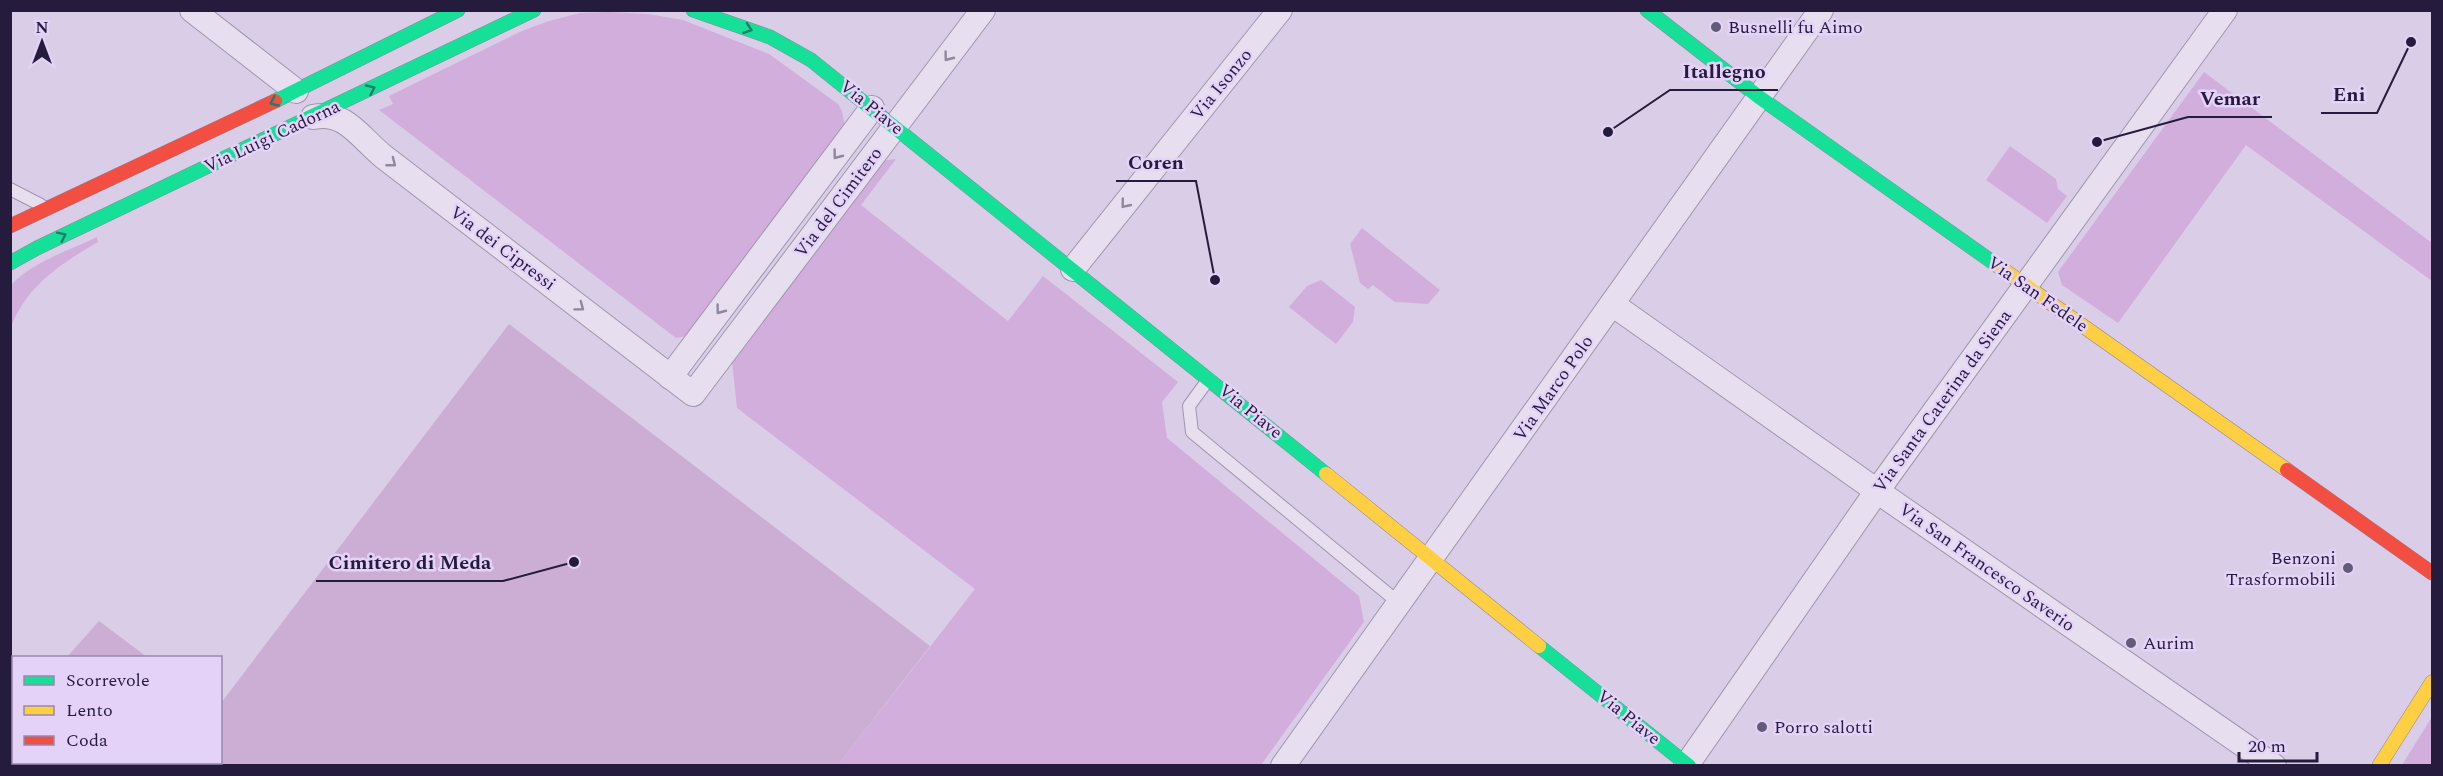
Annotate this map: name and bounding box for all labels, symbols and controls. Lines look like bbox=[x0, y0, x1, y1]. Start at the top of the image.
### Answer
north arrow bbox=[12, 12, 72, 72]
place label: Busnelli fu Aimo bbox=[1728, 14, 1863, 41]
text: N bbox=[35, 16, 49, 40]
marker: Busnelli fu Aimo bbox=[1709, 20, 1723, 34]
one-way arrow bbox=[742, 22, 753, 34]
street label: Via Isonzo bbox=[1184, 43, 1259, 126]
one-way arrow bbox=[944, 50, 955, 61]
callout: Itallegno bbox=[1670, 52, 1778, 90]
text: Itallegno bbox=[1682, 57, 1766, 87]
street label: Via Piave bbox=[834, 73, 910, 142]
callout: Eni bbox=[2321, 75, 2377, 113]
callout: Vemar bbox=[2188, 79, 2272, 117]
text: Eni bbox=[2333, 80, 2365, 110]
one-way arrow bbox=[364, 84, 375, 96]
text: Vemar bbox=[2200, 84, 2261, 114]
street label: Via Luigi Cadorna bbox=[200, 93, 345, 180]
one-way arrow bbox=[269, 95, 280, 107]
street label: Via del Cimitero bbox=[788, 141, 889, 263]
callout: Coren bbox=[1116, 143, 1196, 181]
one-way arrow bbox=[833, 148, 844, 159]
text: Coren bbox=[1128, 148, 1184, 178]
one-way arrow bbox=[385, 156, 396, 167]
one-way arrow bbox=[1122, 197, 1133, 208]
street label: Via dei Cipressi bbox=[444, 199, 562, 297]
one-way arrow bbox=[55, 231, 66, 243]
street label: Via San Fedele bbox=[1982, 250, 2094, 339]
one-way arrow bbox=[573, 300, 584, 311]
one-way arrow bbox=[716, 304, 727, 315]
street label: Via Santa Caterina da Siena bbox=[1867, 304, 2018, 499]
street label: Via Marco Polo bbox=[1507, 330, 1600, 447]
street label: Via Piave bbox=[1213, 377, 1289, 446]
street label: Via San Francesco Saverio bbox=[1893, 496, 2080, 639]
callout: Cimitero di Meda bbox=[316, 543, 503, 581]
place label: Benzoni Trasformobili bbox=[2226, 545, 2336, 593]
text: Cimitero di Meda bbox=[329, 548, 492, 578]
marker: Benzoni Trasformobili bbox=[2341, 561, 2355, 575]
place label: Aurim bbox=[2143, 630, 2195, 657]
marker: Aurim bbox=[2124, 636, 2138, 650]
legend bbox=[12, 656, 222, 764]
text: Scorrevole bbox=[66, 667, 150, 694]
street label: Via Piave bbox=[1591, 683, 1667, 752]
text: Lento bbox=[66, 697, 113, 724]
place label: Porro salotti bbox=[1774, 714, 1873, 741]
marker: Porro salotti bbox=[1755, 720, 1769, 734]
scale bar bbox=[2239, 725, 2317, 763]
text: Coda bbox=[66, 727, 108, 754]
text: 20 m bbox=[2248, 733, 2286, 760]

